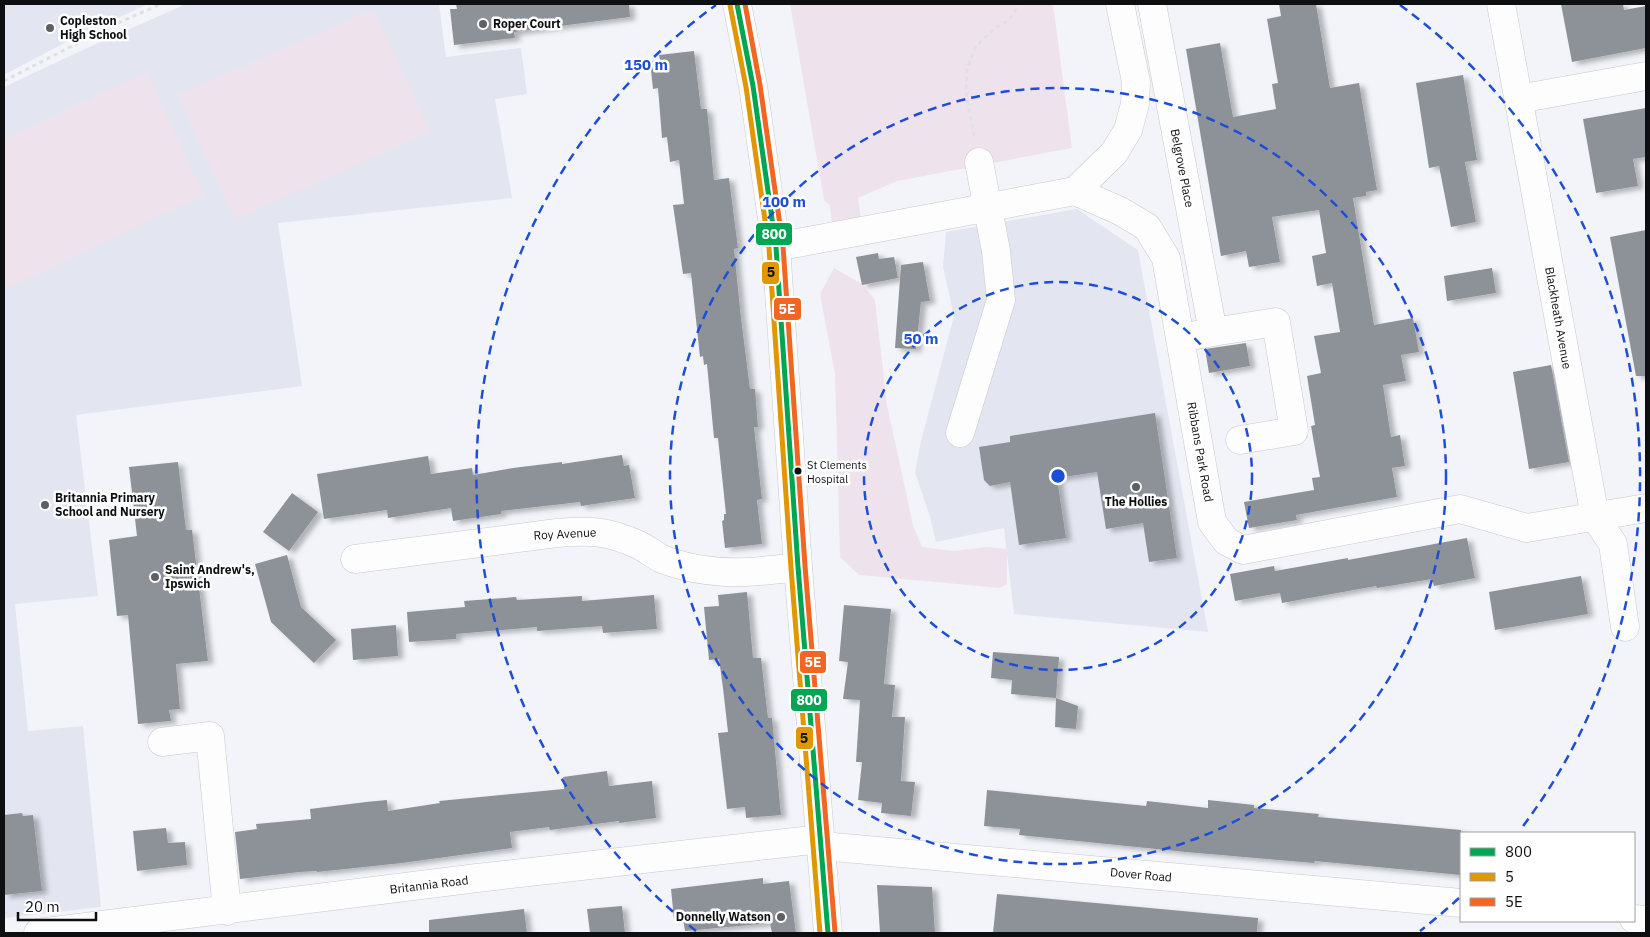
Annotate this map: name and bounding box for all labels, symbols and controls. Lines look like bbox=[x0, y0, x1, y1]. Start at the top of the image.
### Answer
place label: Copleston High School bbox=[60, 13, 127, 42]
place label: Roper Court bbox=[493, 16, 561, 31]
marker: Roper Court bbox=[477, 18, 489, 30]
marker: Copleston High School bbox=[44, 22, 56, 34]
text: 150 m bbox=[624, 55, 668, 74]
street label: Belgrove Place bbox=[1168, 127, 1198, 209]
text: 100 m bbox=[762, 192, 806, 211]
line badge: 800 bbox=[755, 222, 793, 246]
text: 800 bbox=[761, 225, 787, 243]
line badge: 5 bbox=[761, 261, 780, 285]
text: 5 bbox=[767, 263, 775, 281]
street label: Blackheath Avenue bbox=[1542, 266, 1575, 371]
line badge: 5E bbox=[773, 297, 802, 321]
text: 5E bbox=[779, 300, 795, 318]
text: 50 m bbox=[904, 329, 938, 348]
street label: Ribbans Park Road bbox=[1184, 401, 1217, 503]
place label: St Clements Hospital bbox=[807, 458, 867, 486]
marker: St Clements Hospital bbox=[793, 466, 803, 476]
centre of rings bbox=[1049, 467, 1067, 485]
marker: The Hollies bbox=[1130, 481, 1142, 493]
place label: Britannia Primary School and Nursery bbox=[55, 490, 165, 519]
place label: The Hollies bbox=[1105, 494, 1167, 509]
marker: Britannia Primary School and Nursery bbox=[39, 499, 51, 511]
street label: Roy Avenue bbox=[533, 524, 597, 543]
place label: Saint Andrew's, Ipswich bbox=[165, 562, 255, 591]
marker: Saint Andrew's, Ipswich bbox=[149, 571, 161, 583]
line badge: 5E bbox=[799, 650, 827, 674]
text: 5E bbox=[805, 653, 821, 671]
line badge: 800 bbox=[790, 688, 828, 712]
text: 800 bbox=[796, 691, 822, 709]
line badge: 5 bbox=[795, 726, 814, 750]
text: 5 bbox=[800, 729, 808, 747]
legend bbox=[1460, 832, 1635, 922]
text: 800 bbox=[1505, 842, 1532, 861]
street label: Dover Road bbox=[1110, 864, 1173, 885]
text: 5 bbox=[1505, 867, 1514, 886]
street label: Britannia Road bbox=[389, 872, 469, 897]
scale bar bbox=[18, 890, 95, 922]
text: 5E bbox=[1505, 892, 1523, 911]
text: 20 m bbox=[25, 897, 60, 916]
place label: Donnelly Watson bbox=[676, 909, 771, 924]
marker: Donnelly Watson bbox=[775, 911, 787, 923]

